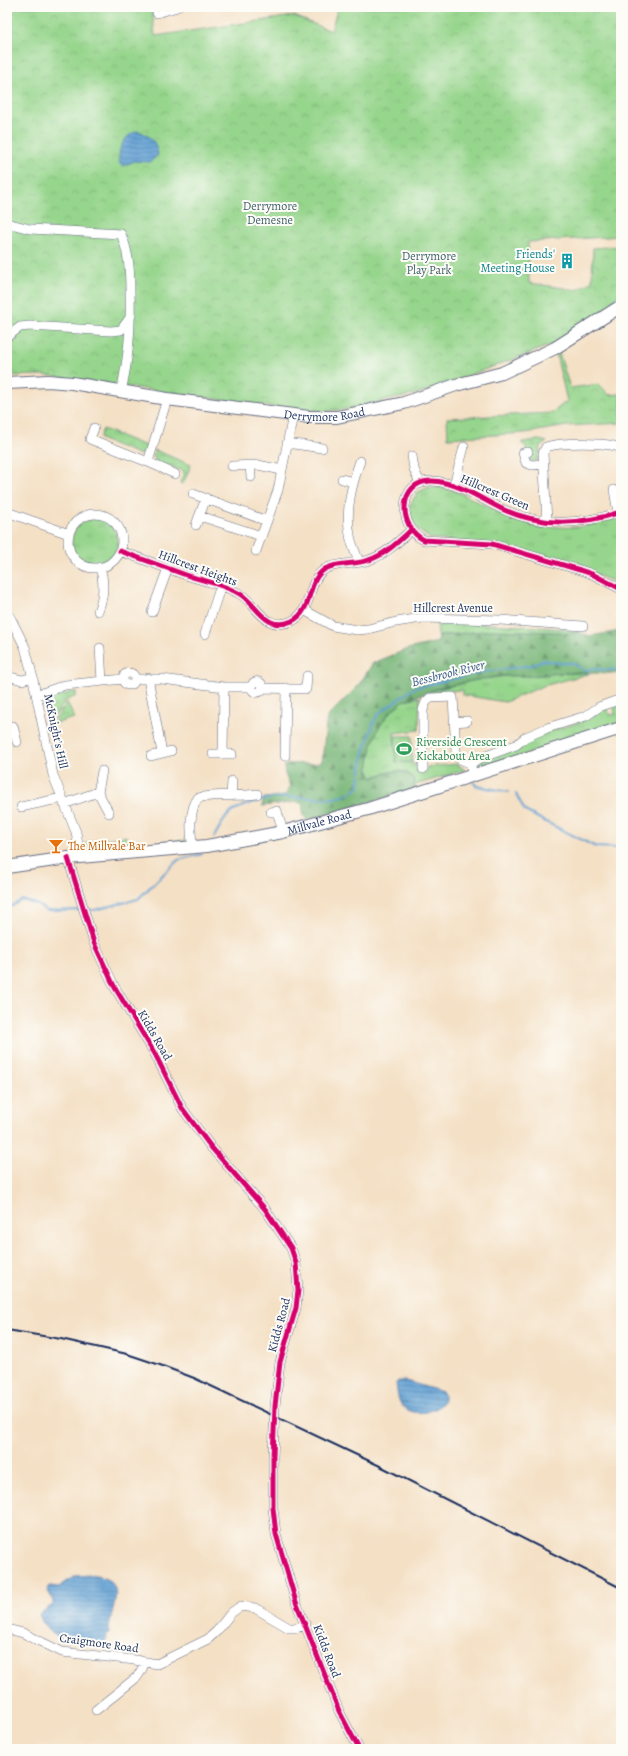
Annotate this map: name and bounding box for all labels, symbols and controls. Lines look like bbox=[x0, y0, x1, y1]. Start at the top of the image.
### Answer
park label: Derrymore Demesne bbox=[243, 198, 297, 228]
place label: Friends' Meeting House bbox=[481, 246, 555, 276]
park label: Derrymore Play Park bbox=[402, 248, 456, 278]
building icon: Friends' Meeting House bbox=[558, 252, 576, 270]
street label: Derrymore Road bbox=[283, 403, 367, 425]
street label: Hillcrest Green bbox=[458, 470, 532, 514]
street label: Hillcrest Heights bbox=[156, 546, 240, 590]
street label: Hillcrest Avenue bbox=[413, 600, 493, 616]
water label: Bessbrook River bbox=[410, 656, 487, 690]
street label: McKnight's Hill bbox=[40, 692, 72, 770]
place label: Riverside Crescent Kickabout Area bbox=[416, 734, 507, 764]
sports icon: Riverside Crescent Kickabout Area bbox=[395, 740, 413, 758]
street label: Millvale Road bbox=[285, 806, 354, 839]
bar icon: The Millvale Bar bbox=[47, 837, 65, 855]
place label: The Millvale Bar bbox=[68, 838, 146, 854]
street label: Kidds Road bbox=[134, 1007, 176, 1064]
street label: Kidds Road bbox=[264, 1295, 294, 1354]
street label: Kidds Road bbox=[309, 1622, 345, 1681]
street label: Craigmore Road bbox=[58, 1630, 140, 1657]

